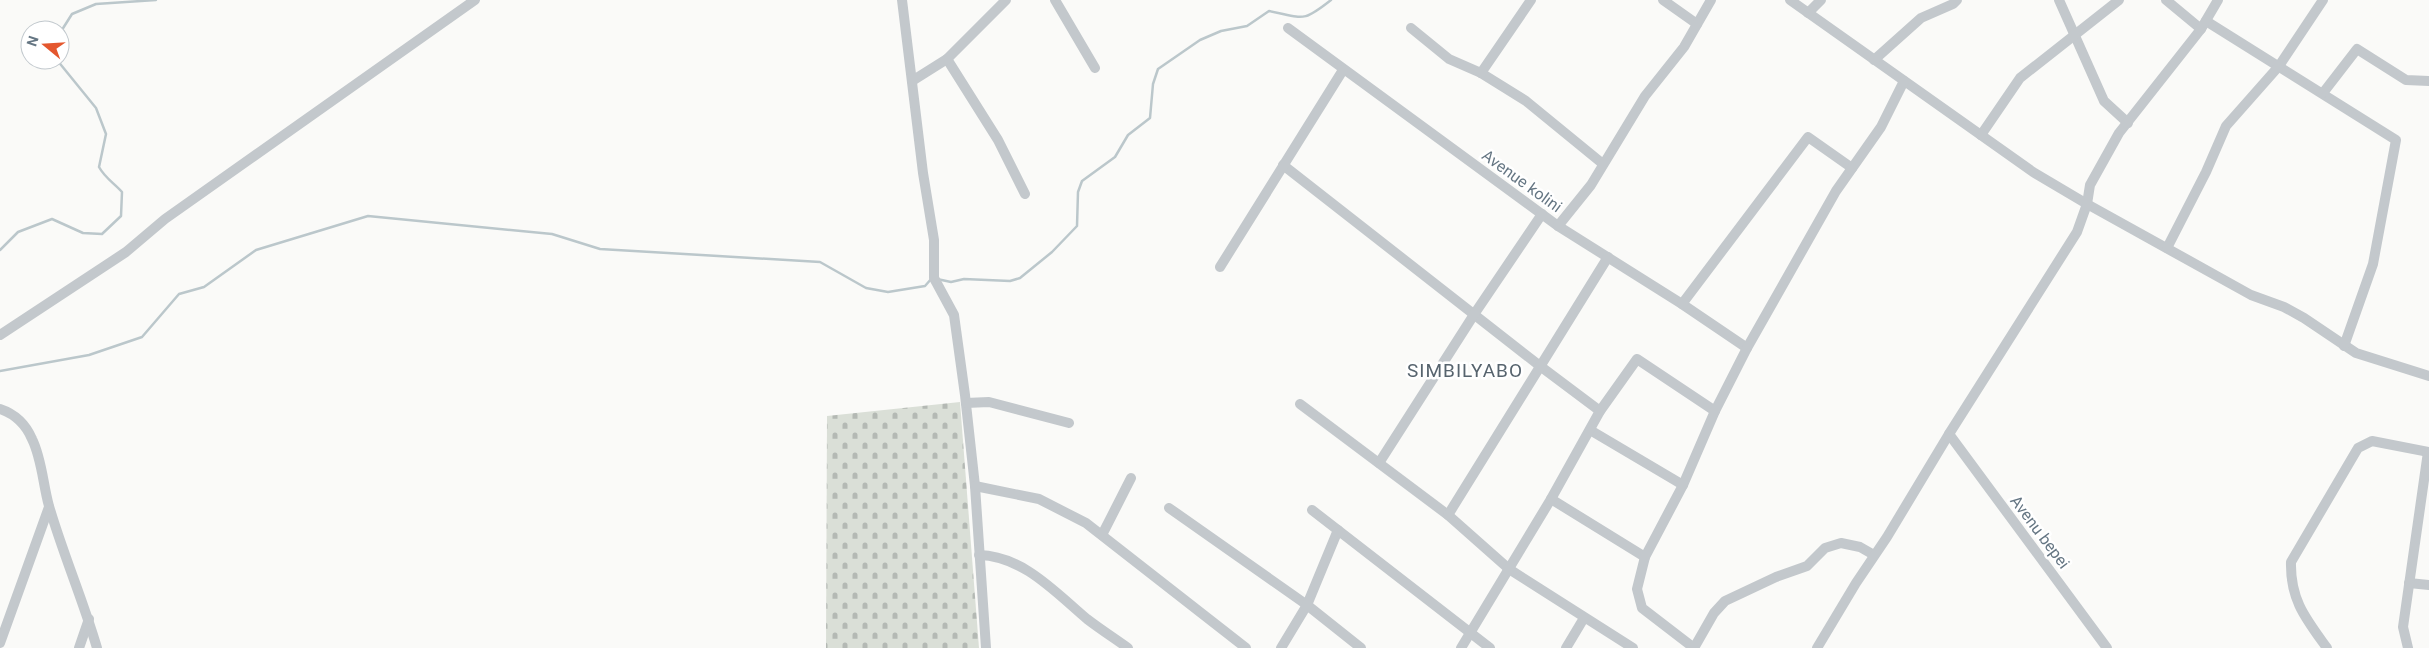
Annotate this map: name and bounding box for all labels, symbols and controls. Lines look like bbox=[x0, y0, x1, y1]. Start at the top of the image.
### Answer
north arrow bbox=[20, 20, 70, 70]
text: N bbox=[23, 34, 42, 48]
street label: Avenue kolini bbox=[1478, 146, 1566, 216]
district label: SIMBILYABO bbox=[1407, 359, 1523, 382]
street label: Avenu bepei bbox=[2006, 492, 2074, 572]

